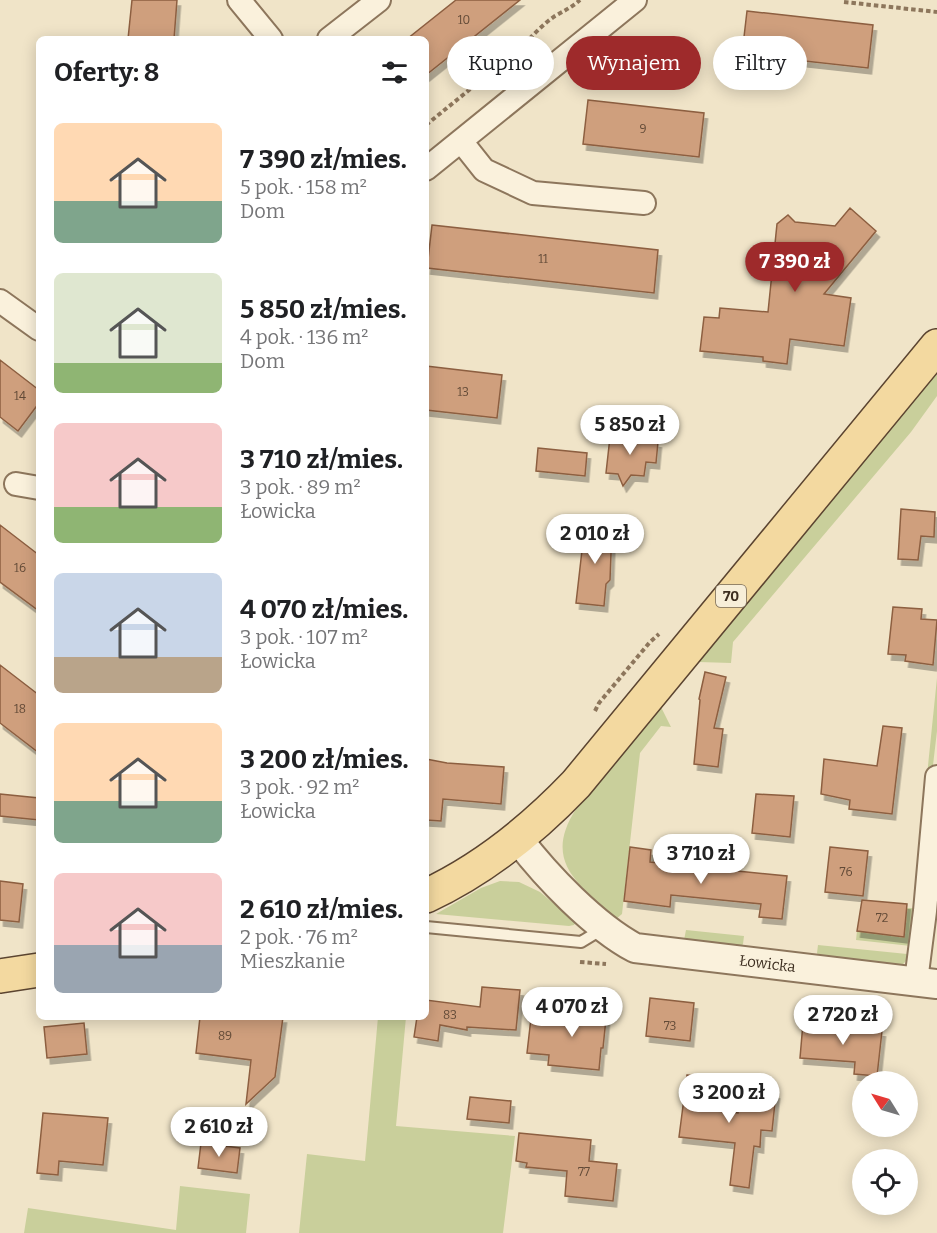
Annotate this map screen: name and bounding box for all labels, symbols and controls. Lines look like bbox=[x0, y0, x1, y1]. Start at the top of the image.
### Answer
house number: 10 bbox=[458, 13, 470, 27]
chip: Kupno bbox=[447, 36, 554, 90]
chip: Wynajem bbox=[566, 36, 701, 90]
chip: Filtry bbox=[713, 36, 807, 90]
icon: filters bbox=[378, 56, 411, 89]
text: Oferty: 8 bbox=[54, 57, 159, 88]
house number: 9 bbox=[639, 122, 647, 136]
text: 7 390 zł/mies. bbox=[240, 144, 407, 175]
icon: home bbox=[102, 147, 174, 219]
text: 5 pok. · 158 m² bbox=[240, 175, 367, 199]
text: Dom bbox=[240, 199, 285, 223]
pin: 7 390 zł bbox=[733, 242, 857, 293]
text: 7 390 zł bbox=[759, 249, 831, 273]
house number: 11 bbox=[538, 252, 548, 266]
text: 5 850 zł/mies. bbox=[240, 294, 407, 325]
icon: home bbox=[102, 297, 174, 369]
text: 4 pok. · 136 m² bbox=[240, 325, 368, 349]
text: Dom bbox=[240, 349, 285, 373]
house number: 13 bbox=[457, 385, 469, 399]
house number: 14 bbox=[14, 389, 26, 403]
pin: 5 850 zł bbox=[568, 405, 692, 456]
text: 5 850 zł bbox=[594, 412, 666, 436]
text: 3 710 zł/mies. bbox=[240, 444, 403, 475]
icon: home bbox=[102, 447, 174, 519]
text: 3 pok. · 89 m² bbox=[240, 475, 361, 499]
text: Łowicka bbox=[240, 499, 316, 523]
pin: 2 010 zł bbox=[533, 514, 657, 565]
text: 2 010 zł bbox=[560, 521, 630, 545]
house number: 16 bbox=[14, 561, 26, 575]
road number: 70 bbox=[716, 585, 746, 607]
text: 4 070 zł/mies. bbox=[240, 594, 408, 625]
icon: home bbox=[102, 597, 174, 669]
text: 3 pok. · 107 m² bbox=[240, 625, 368, 649]
text: Łowicka bbox=[240, 649, 316, 673]
house number: 18 bbox=[14, 702, 26, 716]
text: 3 200 zł/mies. bbox=[240, 744, 409, 775]
icon: home bbox=[102, 747, 174, 819]
text: 3 pok. · 92 m² bbox=[240, 775, 359, 799]
text: Łowicka bbox=[240, 799, 316, 823]
pin: 3 710 zł bbox=[639, 834, 763, 885]
text: 3 710 zł bbox=[667, 841, 735, 865]
house number: 76 bbox=[840, 865, 852, 879]
text: 2 610 zł/mies. bbox=[240, 894, 403, 925]
icon: home bbox=[102, 897, 174, 969]
house number: 72 bbox=[876, 911, 888, 925]
text: 2 pok. · 76 m² bbox=[240, 925, 358, 949]
text: Mieszkanie bbox=[240, 949, 345, 973]
street label: Łowicka bbox=[738, 951, 796, 976]
pin: 4 070 zł bbox=[510, 987, 634, 1038]
text: 4 070 zł bbox=[536, 994, 608, 1018]
pin: 2 720 zł bbox=[781, 995, 905, 1046]
text: 2 720 zł bbox=[808, 1002, 878, 1026]
house number: 83 bbox=[443, 1008, 457, 1022]
house number: 73 bbox=[664, 1019, 676, 1033]
house number: 89 bbox=[218, 1029, 232, 1043]
north arrow bbox=[852, 1071, 918, 1137]
map controls bbox=[852, 1071, 918, 1215]
pin: 3 200 zł bbox=[667, 1073, 791, 1124]
text: 3 200 zł bbox=[693, 1080, 765, 1104]
pin: 2 610 zł bbox=[157, 1107, 281, 1158]
text: 2 610 zł bbox=[185, 1114, 253, 1138]
button: locate bbox=[852, 1149, 918, 1215]
house number: 77 bbox=[578, 1165, 590, 1179]

